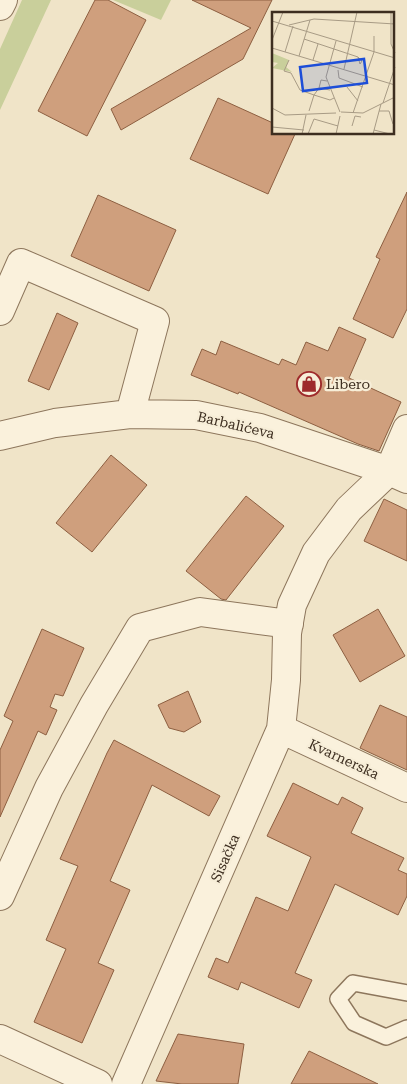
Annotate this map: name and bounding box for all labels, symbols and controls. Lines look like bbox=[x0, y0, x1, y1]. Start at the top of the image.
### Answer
inset map bbox=[272, 12, 394, 135]
shop icon: Libero bbox=[296, 371, 322, 397]
place label: Libero bbox=[326, 376, 370, 392]
street label: Barbalićeva bbox=[196, 408, 277, 442]
street label: Kvarnerska bbox=[306, 736, 382, 782]
street label: Sisačka bbox=[207, 831, 243, 885]

